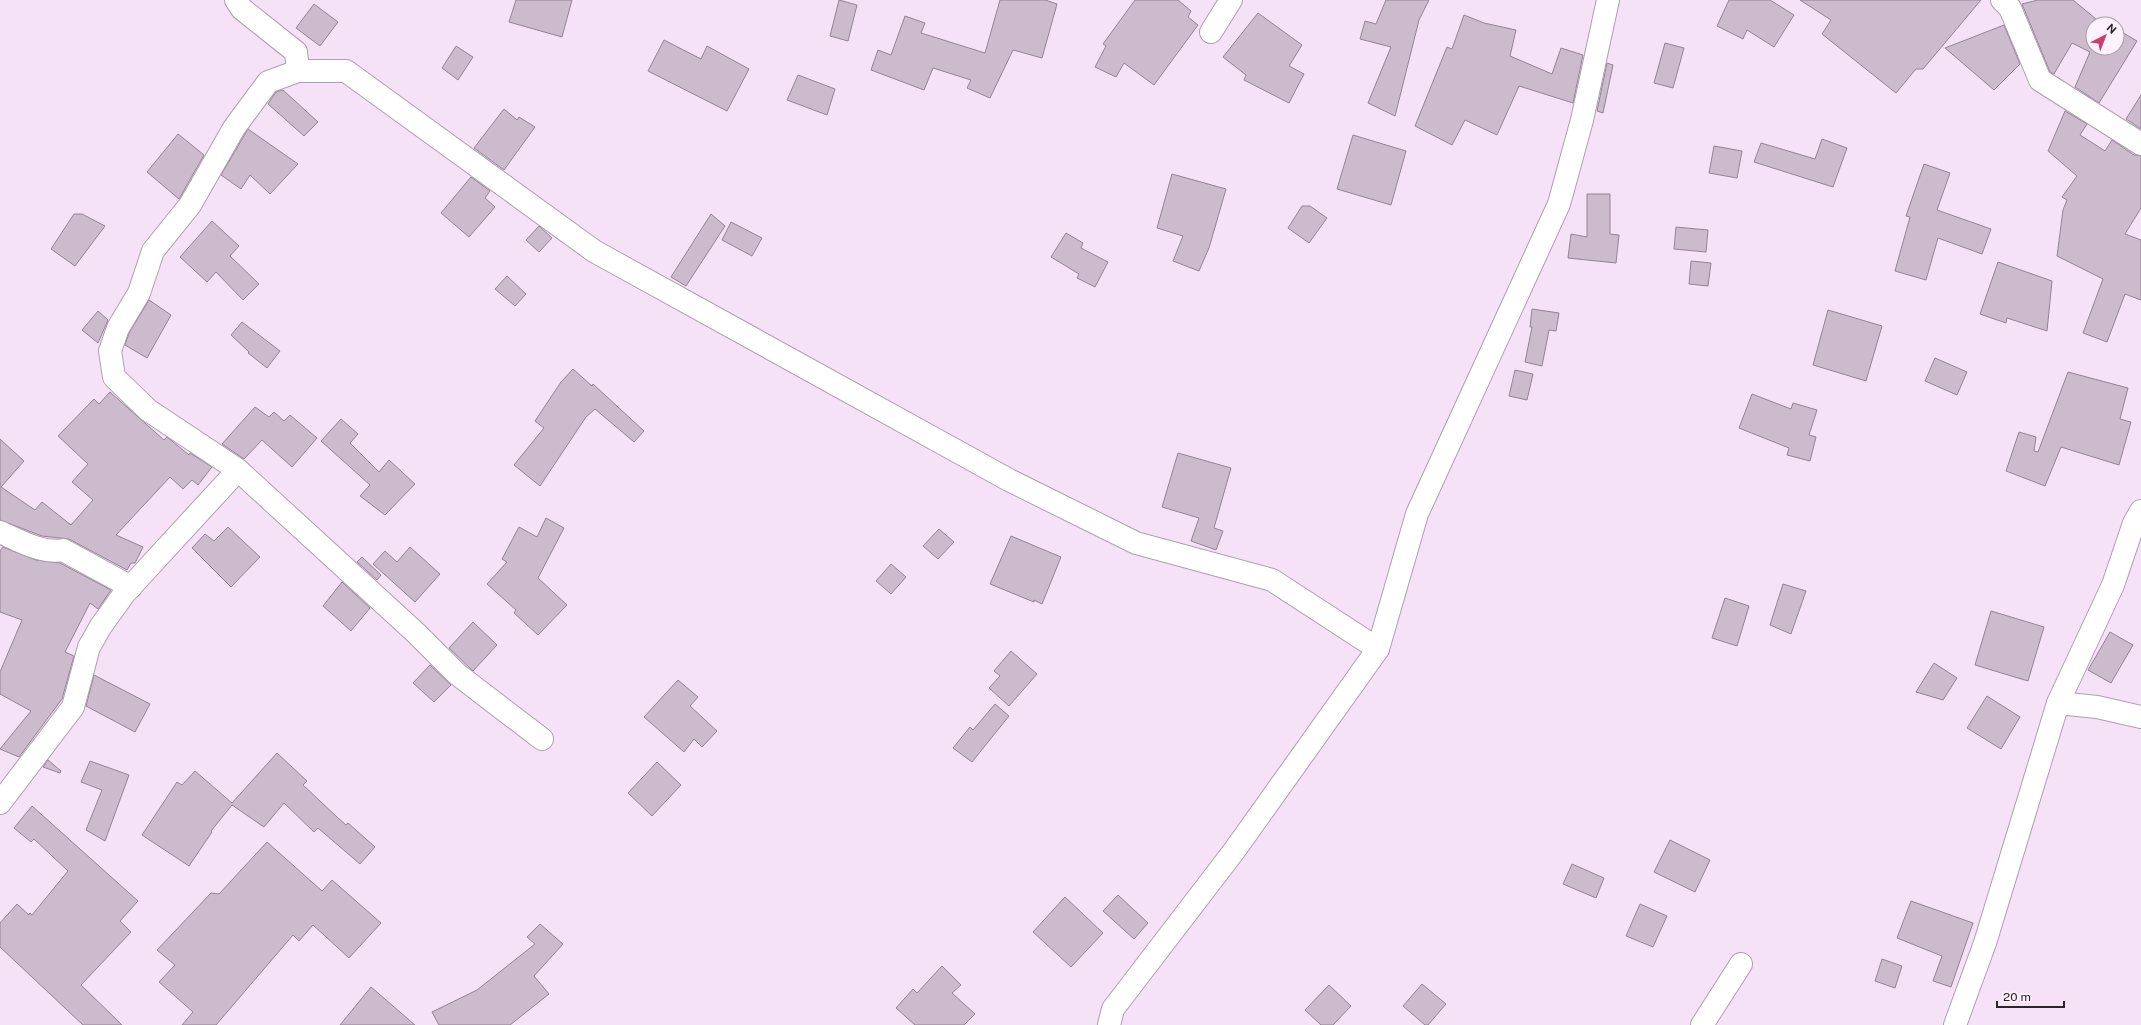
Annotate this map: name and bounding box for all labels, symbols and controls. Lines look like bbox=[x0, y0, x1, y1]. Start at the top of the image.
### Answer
north arrow bbox=[2085, 16, 2125, 56]
text: N bbox=[2104, 21, 2119, 36]
scale bar bbox=[1997, 983, 2064, 1009]
text: 20 m bbox=[2003, 990, 2031, 1004]

